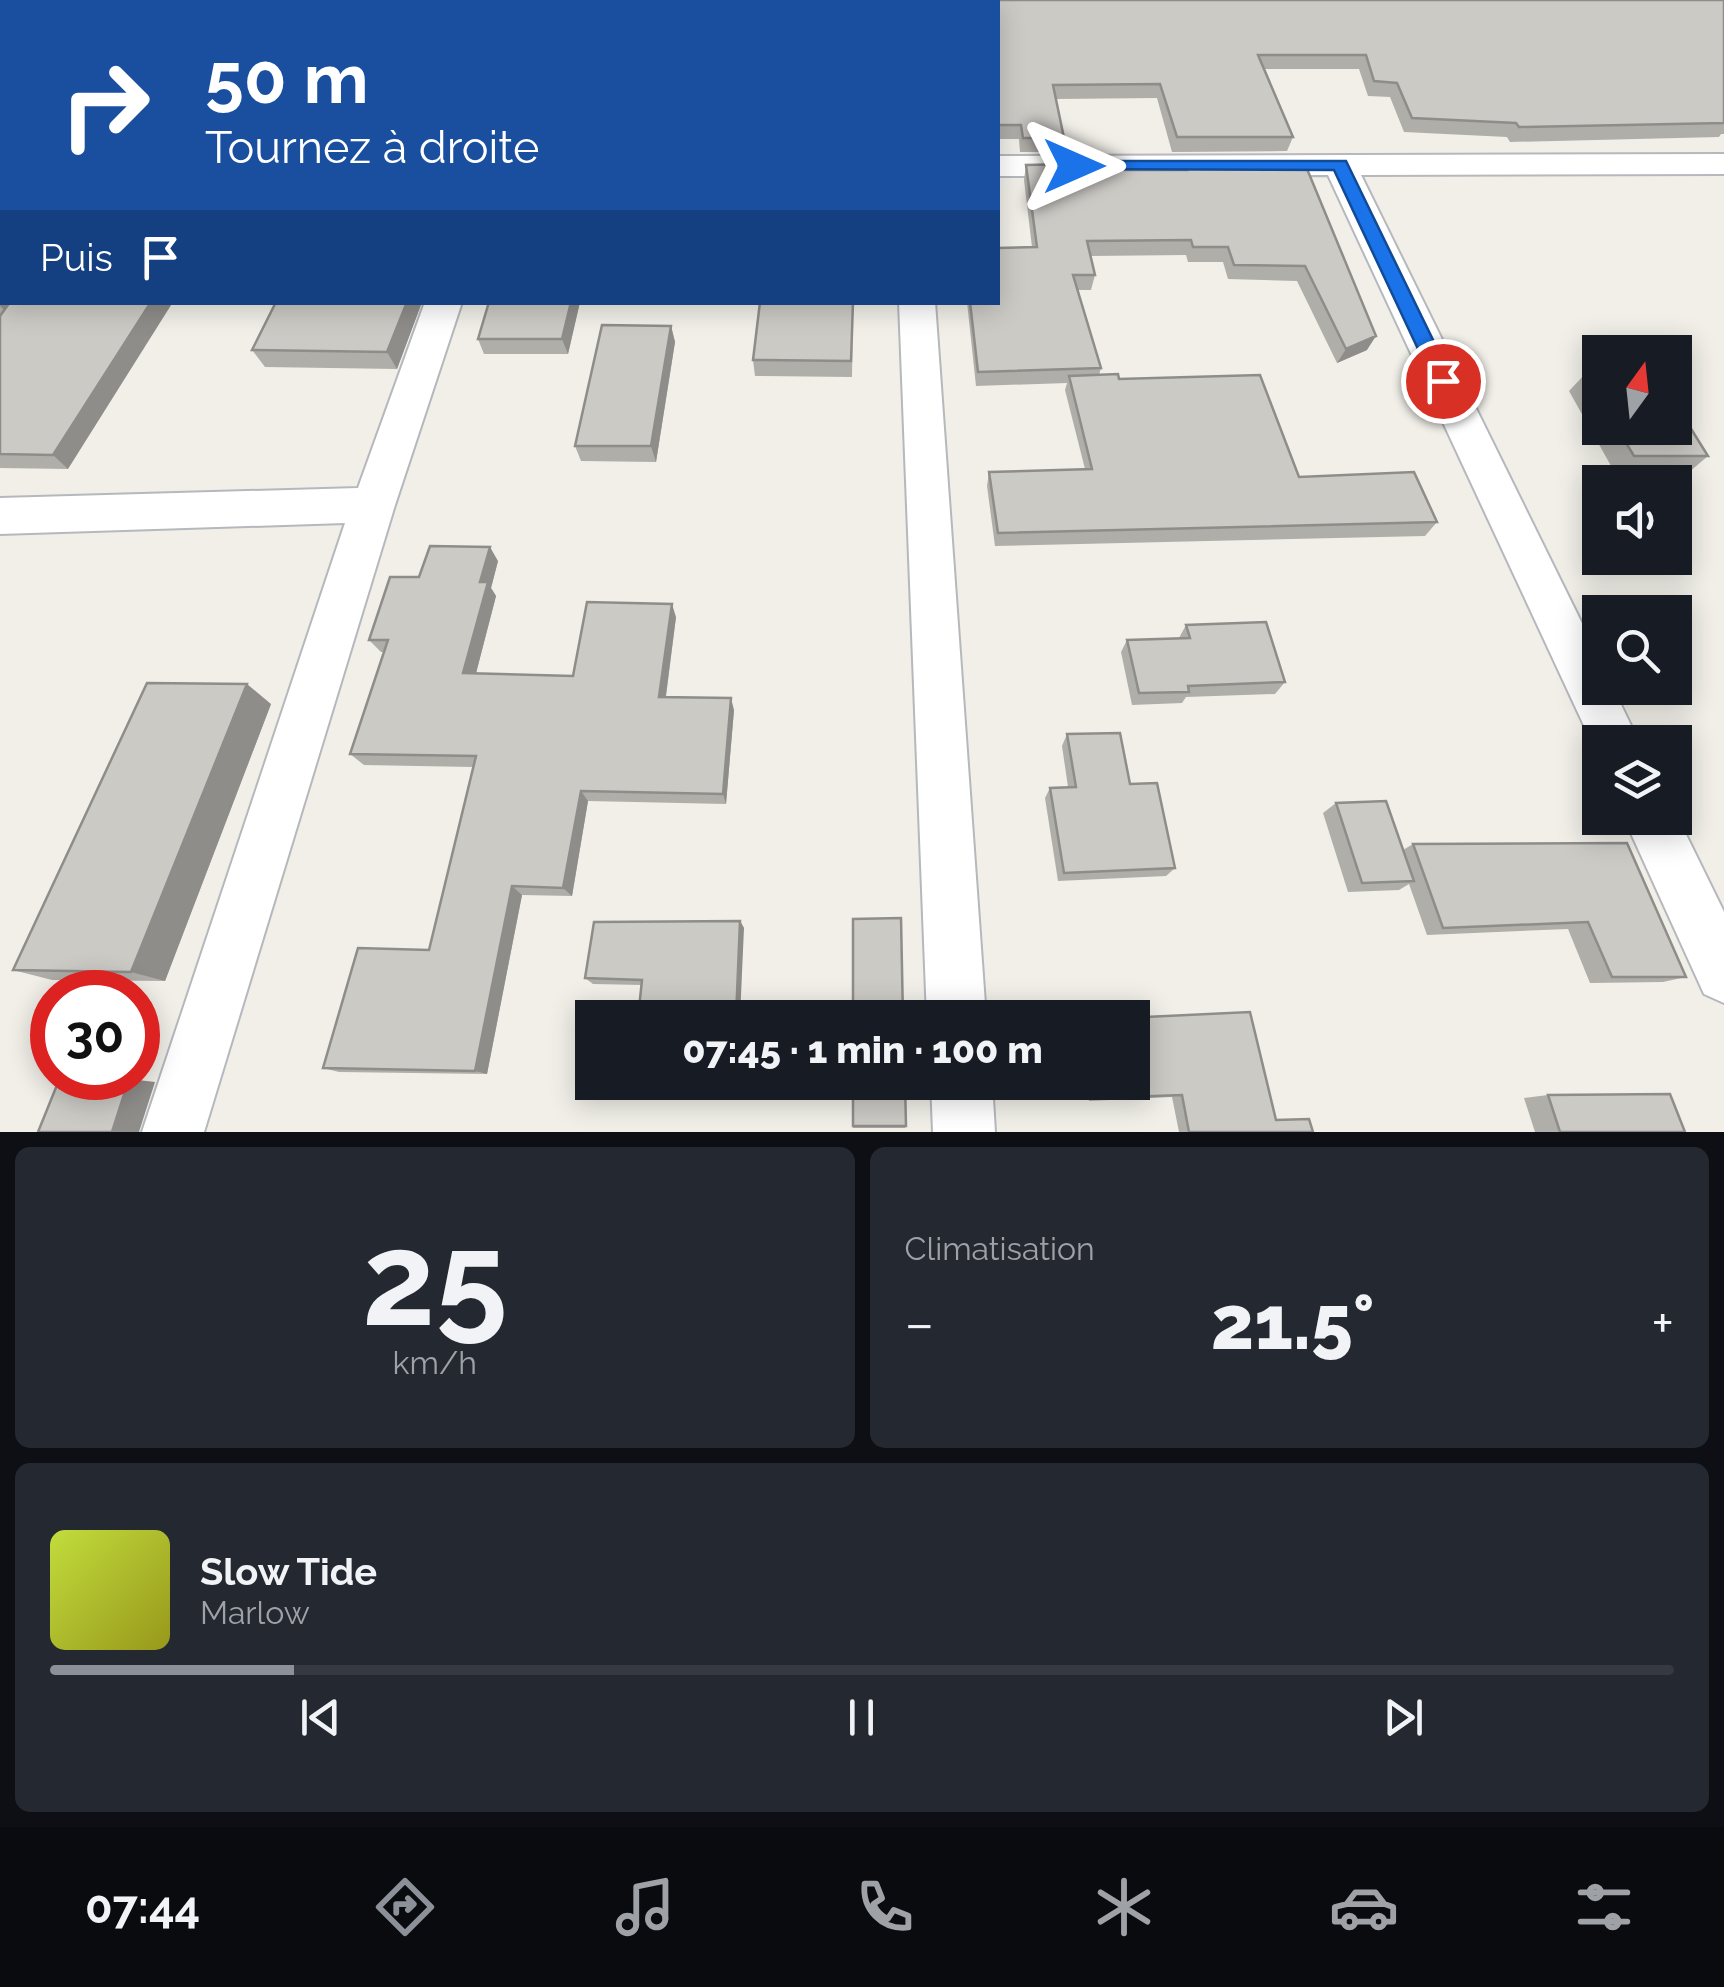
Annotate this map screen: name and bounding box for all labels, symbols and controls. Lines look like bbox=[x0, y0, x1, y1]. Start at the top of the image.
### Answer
text: 50 m bbox=[205, 37, 369, 119]
icon: right bbox=[40, 40, 170, 170]
position arrow bbox=[1022, 114, 1126, 218]
text: Tournez à droite bbox=[205, 121, 539, 174]
icon: arrive bbox=[133, 230, 188, 285]
text: Puis bbox=[40, 235, 113, 280]
north arrow bbox=[1582, 335, 1692, 445]
map controls bbox=[1582, 335, 1692, 835]
pin bbox=[1401, 339, 1486, 424]
icon: arrive bbox=[1416, 354, 1471, 409]
button: sound bbox=[1582, 465, 1692, 575]
button: search bbox=[1582, 595, 1692, 705]
button: layers bbox=[1582, 725, 1692, 835]
speed limit sign: 30 bbox=[30, 970, 160, 1100]
text: 07:45 · 1 min · 100 m bbox=[682, 1027, 1043, 1072]
text: 25 bbox=[362, 1203, 507, 1355]
text: Climatisation bbox=[905, 1230, 1095, 1267]
text: 21.5° bbox=[1211, 1278, 1375, 1367]
text: − bbox=[905, 1291, 934, 1356]
text: + bbox=[1651, 1291, 1674, 1356]
text: km/h bbox=[393, 1344, 477, 1381]
text: Slow Tide bbox=[200, 1549, 377, 1594]
text: Marlow bbox=[200, 1594, 310, 1631]
icon: previous bbox=[293, 1690, 348, 1745]
icon: pause bbox=[834, 1690, 889, 1745]
icon: next bbox=[1376, 1690, 1431, 1745]
icon: directions bbox=[370, 1872, 440, 1942]
icon: music bbox=[610, 1872, 680, 1942]
icon: phone bbox=[850, 1872, 920, 1942]
icon: climate bbox=[1089, 1872, 1159, 1942]
icon: car bbox=[1329, 1872, 1399, 1942]
icon: filters bbox=[1569, 1872, 1639, 1942]
text: 07:44 bbox=[85, 1881, 200, 1934]

